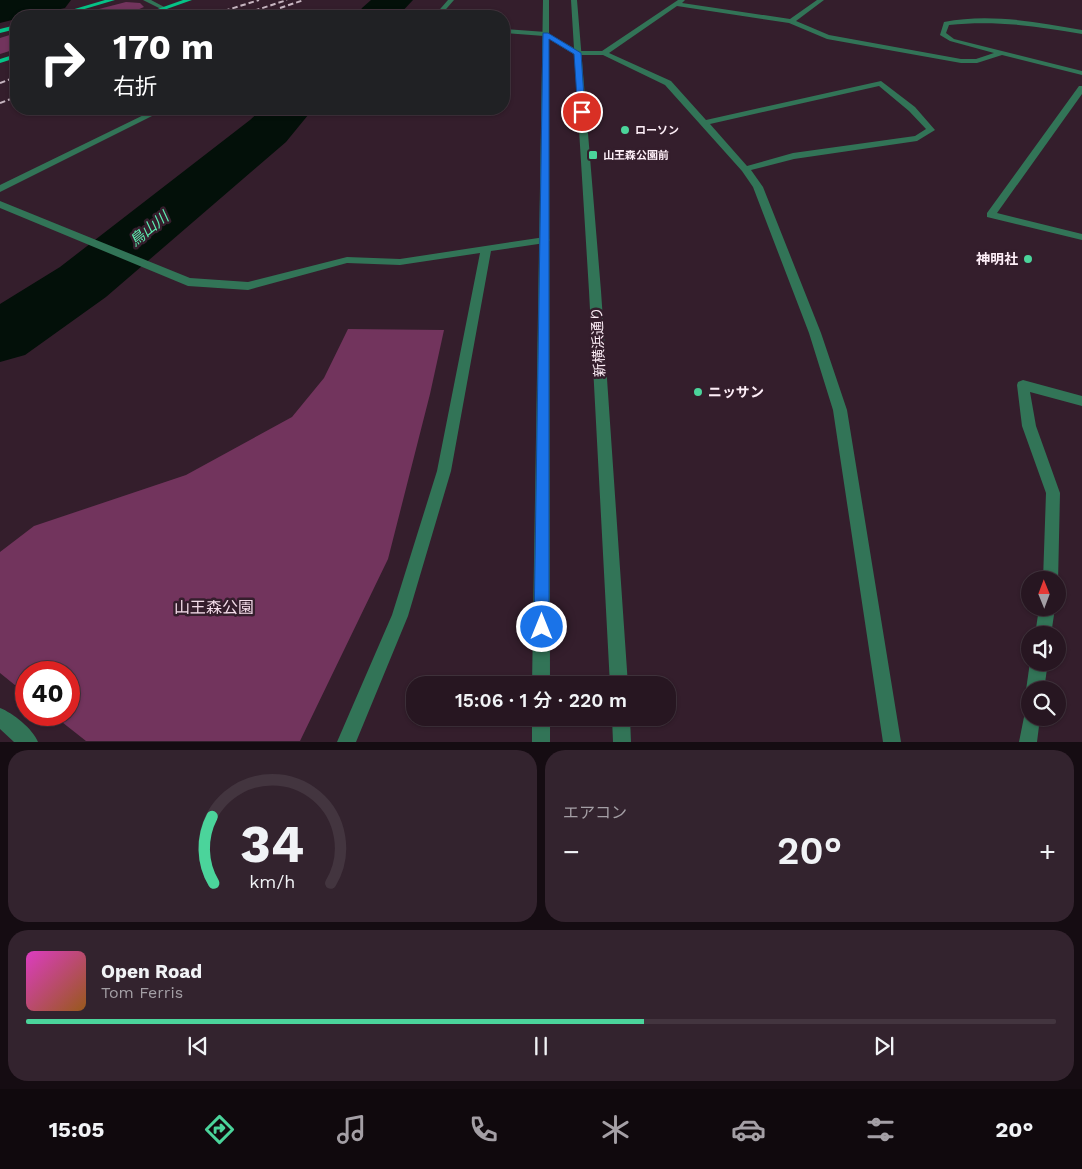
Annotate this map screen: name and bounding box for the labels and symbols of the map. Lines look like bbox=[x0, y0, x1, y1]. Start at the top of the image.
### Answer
pin bbox=[561, 91, 603, 133]
marker: ローソン bbox=[619, 124, 631, 136]
place label: ローソン bbox=[635, 124, 679, 137]
marker: 山王森公園前 bbox=[587, 149, 599, 161]
place label: 山王森公園前 bbox=[603, 149, 669, 162]
water label: 鳥山川 bbox=[126, 207, 174, 250]
place label: 神明社 bbox=[976, 251, 1018, 267]
marker: 神明社 bbox=[1022, 253, 1034, 265]
street label: 新横浜通り bbox=[588, 307, 608, 377]
place label: ニッサン bbox=[708, 384, 764, 400]
marker: ニッサン bbox=[692, 386, 704, 398]
north arrow bbox=[1021, 571, 1066, 616]
park label: 山王森公園 bbox=[174, 598, 254, 617]
position arrow bbox=[515, 600, 567, 652]
speed limit sign: 40 bbox=[15, 661, 80, 726]

